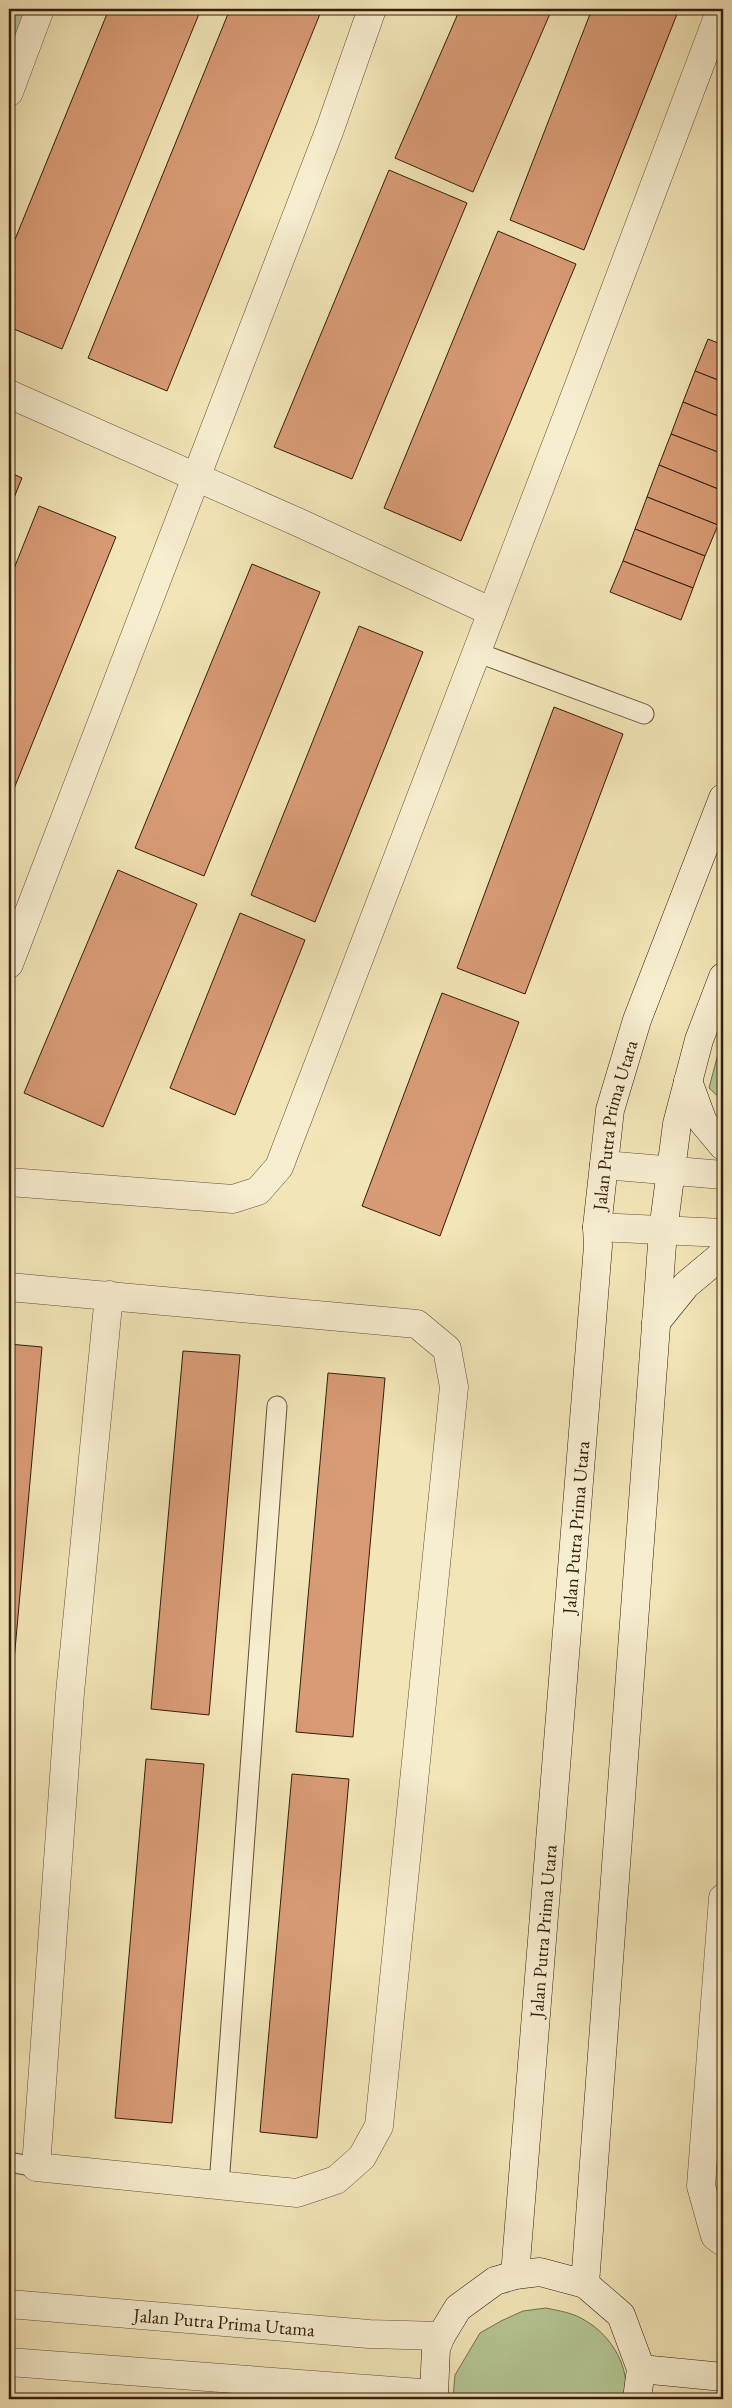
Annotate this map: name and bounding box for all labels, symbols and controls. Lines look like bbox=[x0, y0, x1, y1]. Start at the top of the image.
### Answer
street label: Jalan Putra Prima Utara bbox=[587, 1037, 643, 1214]
street label: Jalan Putra Prima Utara bbox=[556, 1440, 595, 1617]
street label: Jalan Putra Prima Utara bbox=[524, 1843, 563, 2021]
street label: Jalan Putra Prima Utama bbox=[130, 2302, 316, 2342]

